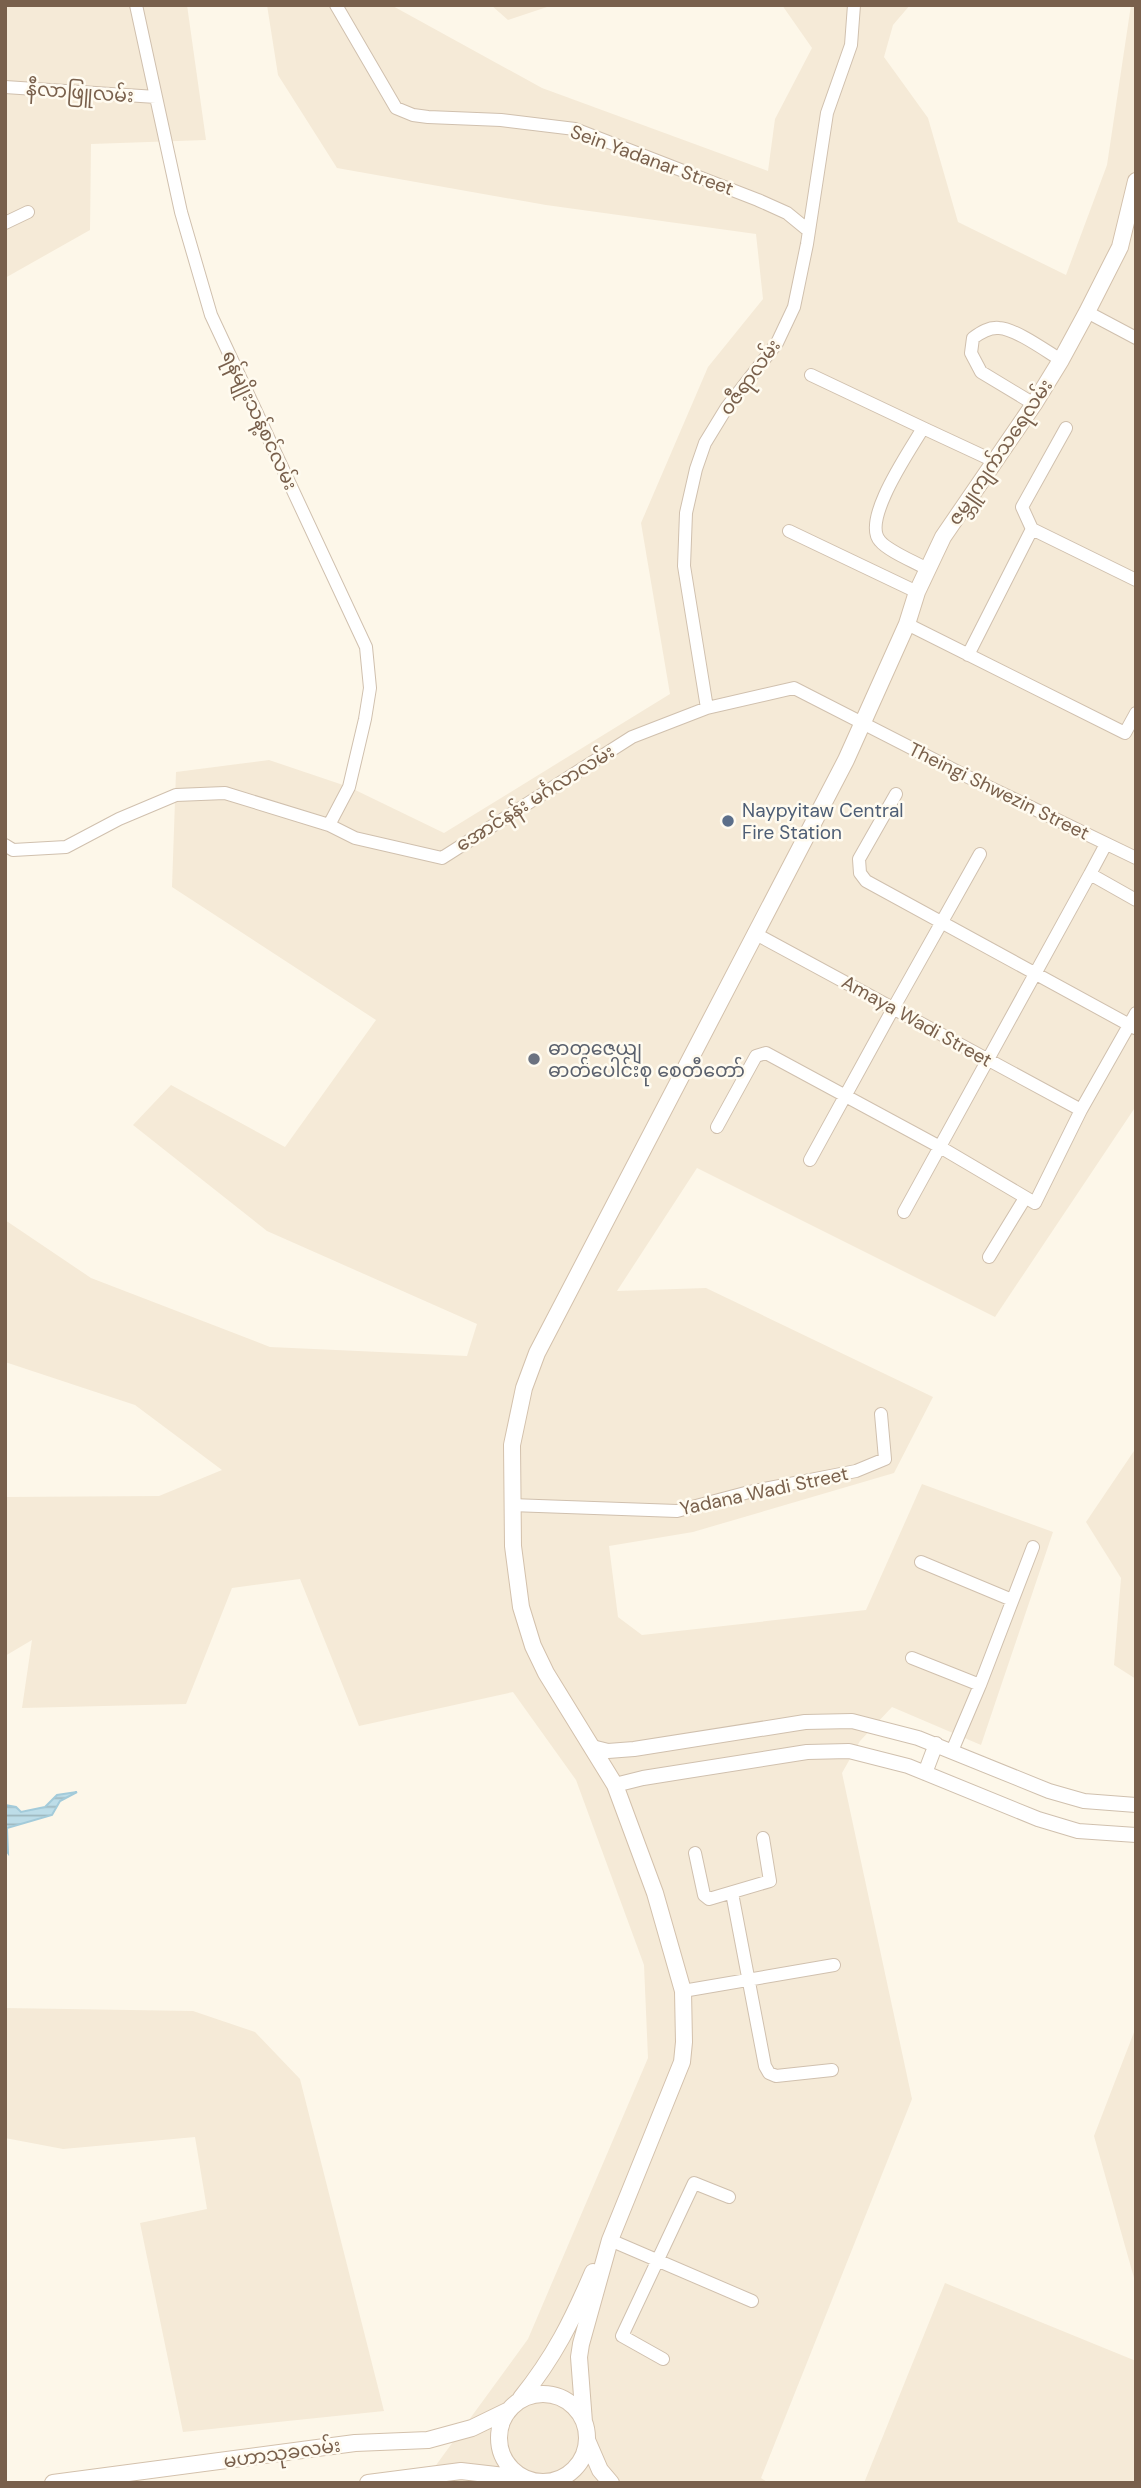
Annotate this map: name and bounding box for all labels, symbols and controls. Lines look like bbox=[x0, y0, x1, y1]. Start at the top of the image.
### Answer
street label: နီလာဖြူလမ်း bbox=[25, 74, 135, 111]
street label: Sein Yadanar Street bbox=[567, 119, 737, 201]
street label: ဝဇီရာလမ်း bbox=[712, 333, 789, 422]
street label: ရန်မျိုးသန့်စင်လမ်း bbox=[214, 345, 305, 495]
street label: ဇမ္ဘူကျက်သရေလမ်း bbox=[940, 373, 1061, 531]
street label: Theingi Shwezin Street bbox=[905, 736, 1093, 846]
street label: အောင်နန်း မင်္ဂလာလမ်း bbox=[450, 737, 621, 860]
place label: Naypyitaw Central Fire Station bbox=[742, 798, 904, 845]
marker: Naypyitaw Central Fire Station bbox=[720, 813, 736, 829]
street label: Amaya Wadi Street bbox=[837, 969, 997, 1073]
place label: ဓာတုဇေယျ ဓာတ်ပေါင်းစု စေတီတော် bbox=[548, 1036, 745, 1087]
marker: ဓာတုဇေယျ ဓာတ်ပေါင်းစု စေတီတော် bbox=[526, 1051, 542, 1067]
street label: Yadana Wadi Street bbox=[677, 1461, 851, 1521]
street label: မဟာသုခလမ်း bbox=[222, 2430, 343, 2478]

